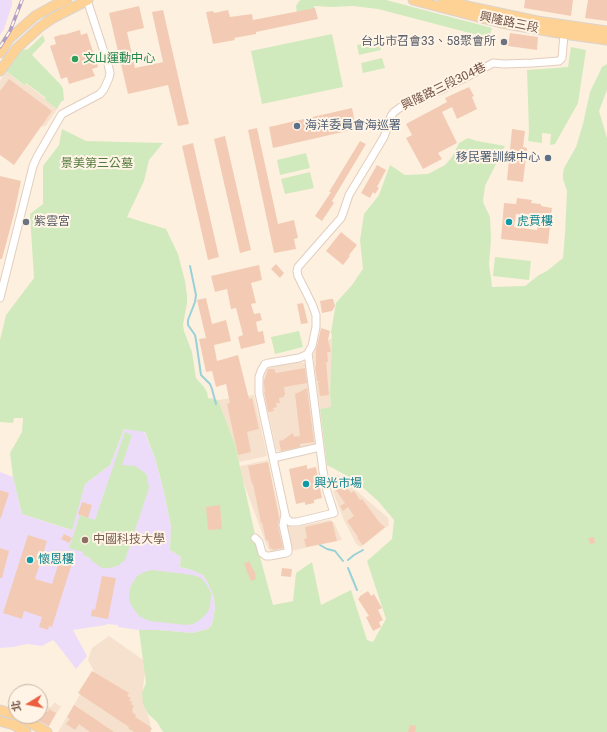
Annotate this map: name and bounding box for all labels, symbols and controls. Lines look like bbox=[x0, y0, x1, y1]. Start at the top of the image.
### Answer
street label: 興隆路三段 bbox=[478, 10, 540, 36]
place label: 台北市召會33、58聚會所 bbox=[361, 35, 496, 49]
marker: 台北市召會33、58聚會所 bbox=[499, 37, 509, 47]
place label: 文山運動中心 bbox=[83, 52, 155, 66]
marker: 文山運動中心 bbox=[70, 54, 80, 64]
street label: 興隆路三段304巷 bbox=[399, 60, 489, 114]
place label: 海洋委員會海巡署 bbox=[305, 119, 401, 133]
marker: 海洋委員會海巡署 bbox=[292, 121, 302, 131]
place label: 移民署訓練中心 bbox=[456, 151, 540, 165]
marker: 移民署訓練中心 bbox=[543, 153, 553, 163]
park label: 景美第三公墓 bbox=[61, 157, 133, 171]
place label: 紫雲宮 bbox=[34, 215, 70, 229]
place label: 虎賁樓 bbox=[517, 215, 553, 229]
marker: 紫雲宮 bbox=[21, 217, 31, 227]
marker: 虎賁樓 bbox=[504, 217, 514, 227]
place label: 興光市場 bbox=[314, 477, 362, 491]
marker: 興光市場 bbox=[301, 479, 311, 489]
place label: 中國科技大學 bbox=[93, 533, 165, 547]
marker: 中國科技大學 bbox=[80, 535, 90, 545]
place label: 懷恩樓 bbox=[38, 553, 74, 567]
marker: 懷恩樓 bbox=[25, 555, 35, 565]
north arrow bbox=[8, 684, 48, 724]
text: 北 bbox=[9, 699, 24, 713]

